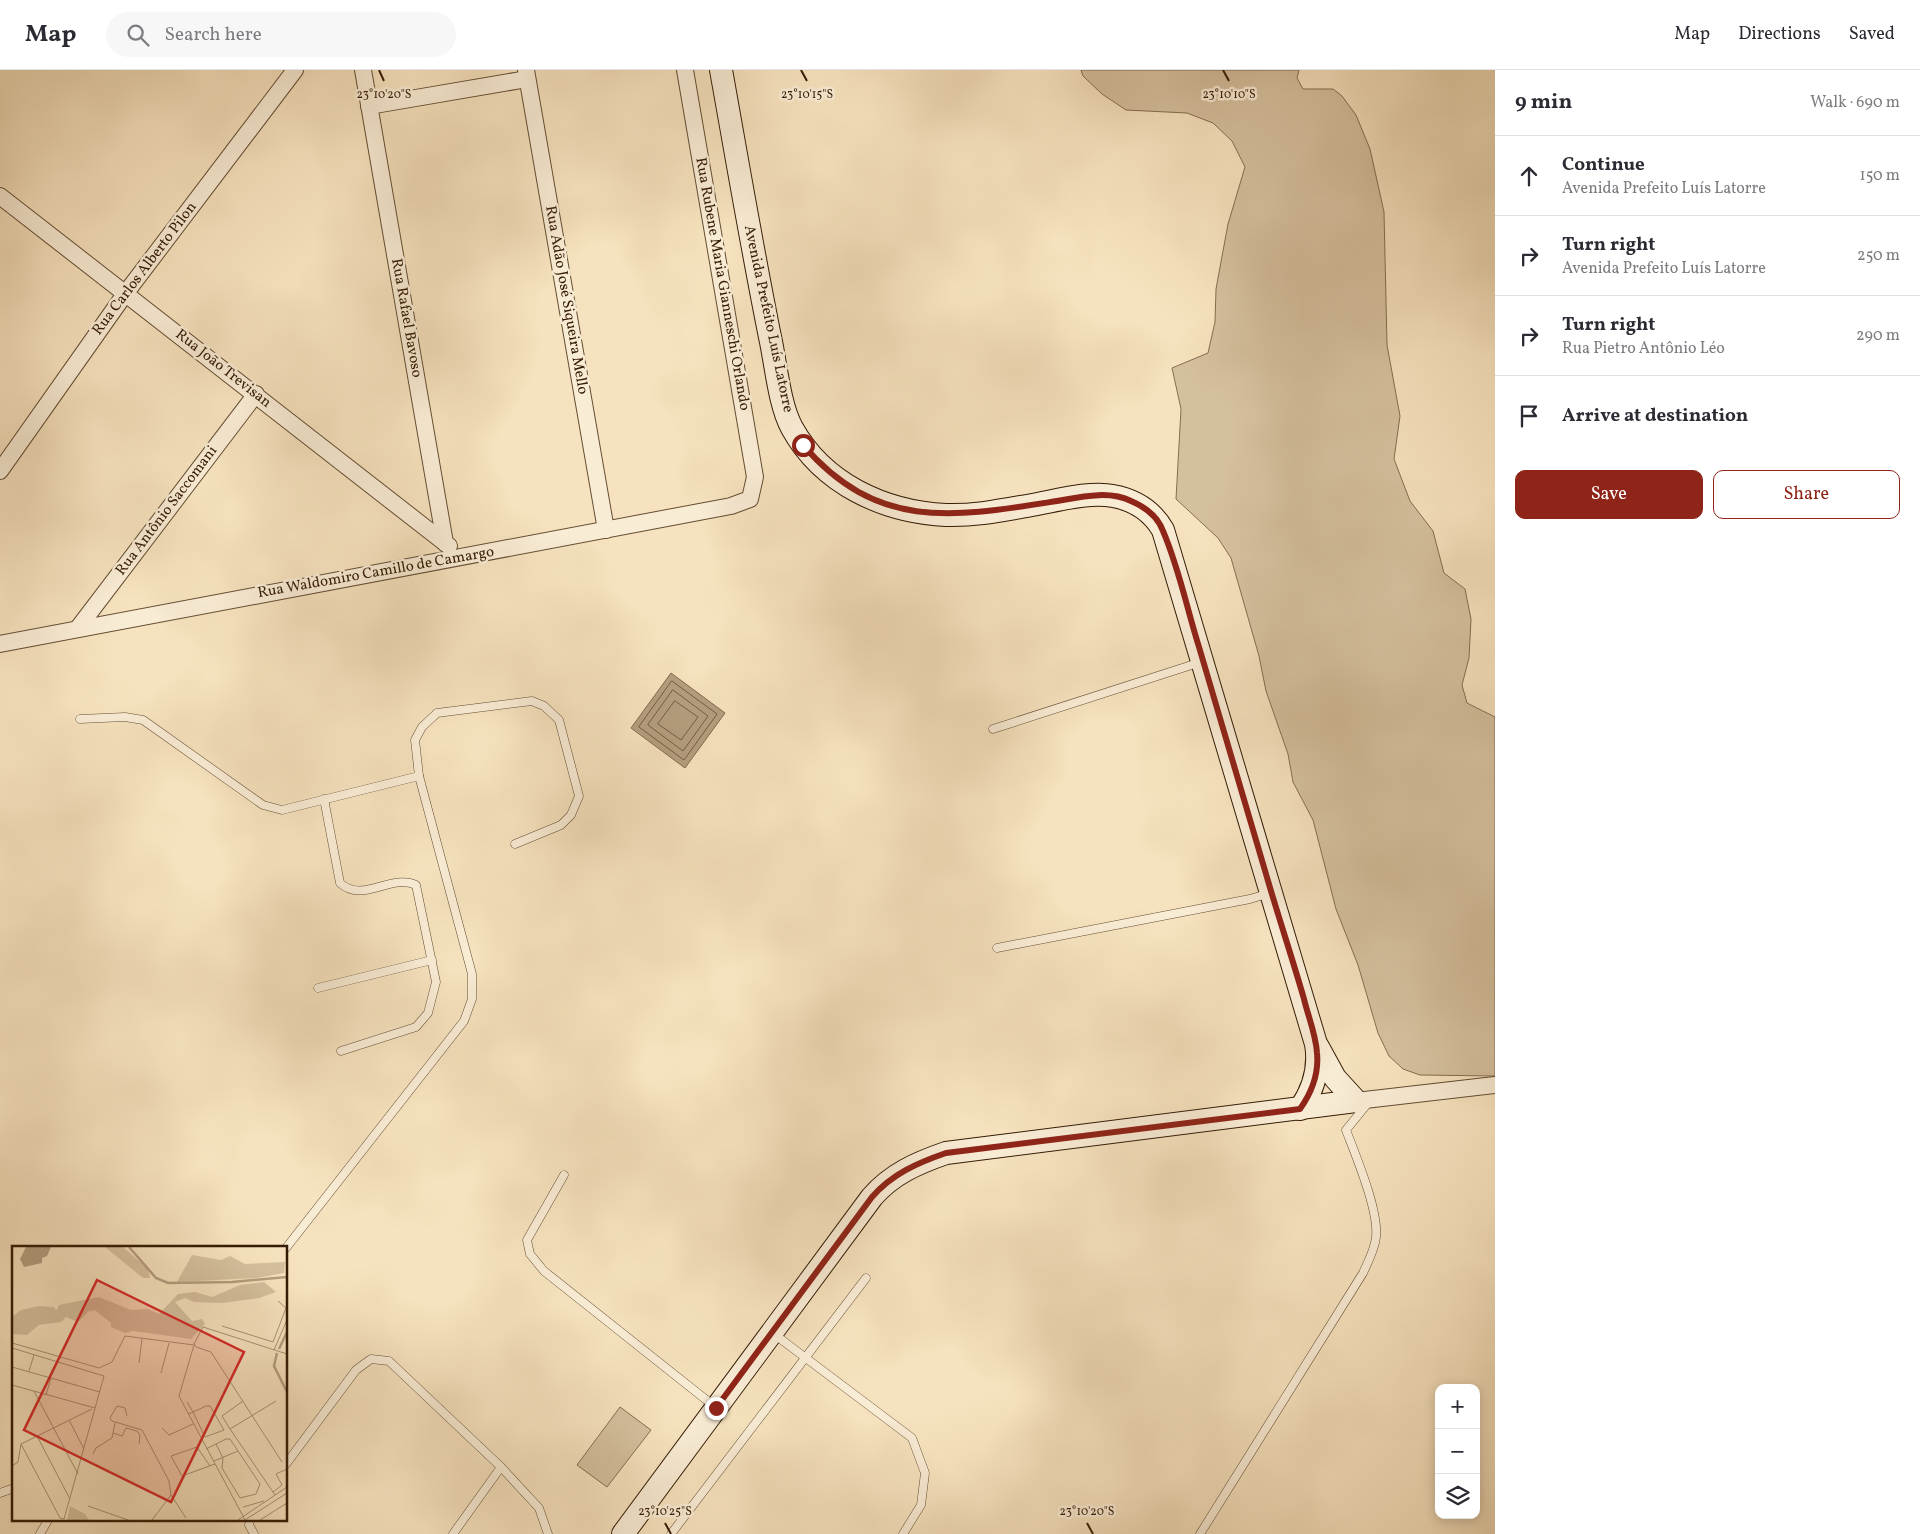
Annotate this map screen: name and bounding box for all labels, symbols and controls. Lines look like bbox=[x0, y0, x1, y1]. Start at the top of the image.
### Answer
search box bbox=[106, 12, 456, 57]
text: Map bbox=[25, 18, 76, 52]
icon: search bbox=[124, 21, 152, 49]
text: Search here bbox=[164, 22, 262, 48]
text: Map bbox=[1674, 22, 1710, 47]
text: Directions bbox=[1738, 22, 1821, 47]
text: Saved bbox=[1849, 22, 1895, 47]
text: 23°10'20"S bbox=[357, 87, 411, 103]
text: 23°10'15"S bbox=[781, 87, 833, 103]
text: 23°10'10"S bbox=[1202, 87, 1256, 103]
text: 9 min bbox=[1515, 88, 1572, 117]
text: Walk · 690 m bbox=[1810, 92, 1900, 114]
text: Continue bbox=[1562, 152, 1645, 178]
street label: Rua Rubene Maria Gianneschi Orlando bbox=[689, 156, 755, 412]
icon: ahead bbox=[1515, 162, 1543, 190]
text: 150 m bbox=[1859, 165, 1900, 187]
text: Avenida Prefeito Luís Latorre bbox=[1562, 178, 1766, 200]
street label: Rua Carlos Alberto Pilon bbox=[88, 198, 202, 340]
street label: Rua Adão José Siqueira Mello bbox=[539, 204, 593, 396]
street label: Avenida Prefeito Luís Latorre bbox=[738, 223, 798, 415]
text: Turn right bbox=[1562, 232, 1655, 258]
icon: right bbox=[1515, 242, 1543, 270]
text: 250 m bbox=[1857, 245, 1900, 267]
street label: Rua Rafael Bavoso bbox=[385, 257, 427, 379]
text: Avenida Prefeito Luís Latorre bbox=[1562, 258, 1766, 280]
text: Turn right bbox=[1562, 312, 1655, 338]
icon: right bbox=[1515, 322, 1543, 350]
street label: Rua João Trevisan bbox=[171, 325, 276, 413]
text: 290 m bbox=[1856, 325, 1900, 347]
text: Rua Pietro Antônio Léo bbox=[1562, 338, 1725, 360]
icon: arrive bbox=[1515, 402, 1543, 430]
text: Arrive at destination bbox=[1562, 403, 1748, 429]
route start bbox=[792, 434, 815, 457]
street label: Rua Antônio Saccomani bbox=[111, 442, 223, 580]
button: Save bbox=[1515, 470, 1703, 519]
button: Share bbox=[1713, 470, 1900, 519]
street label: Rua Waldomiro Camillo de Camargo bbox=[256, 542, 496, 604]
inset map bbox=[12, 1246, 288, 1522]
map controls bbox=[1435, 1384, 1480, 1519]
button: + bbox=[1435, 1384, 1480, 1429]
route end bbox=[705, 1397, 728, 1420]
button: − bbox=[1435, 1429, 1480, 1474]
button: layers bbox=[1435, 1474, 1480, 1519]
text: 23°10'25"S bbox=[638, 1504, 692, 1520]
text: 23°10'20"S bbox=[1060, 1504, 1114, 1520]

